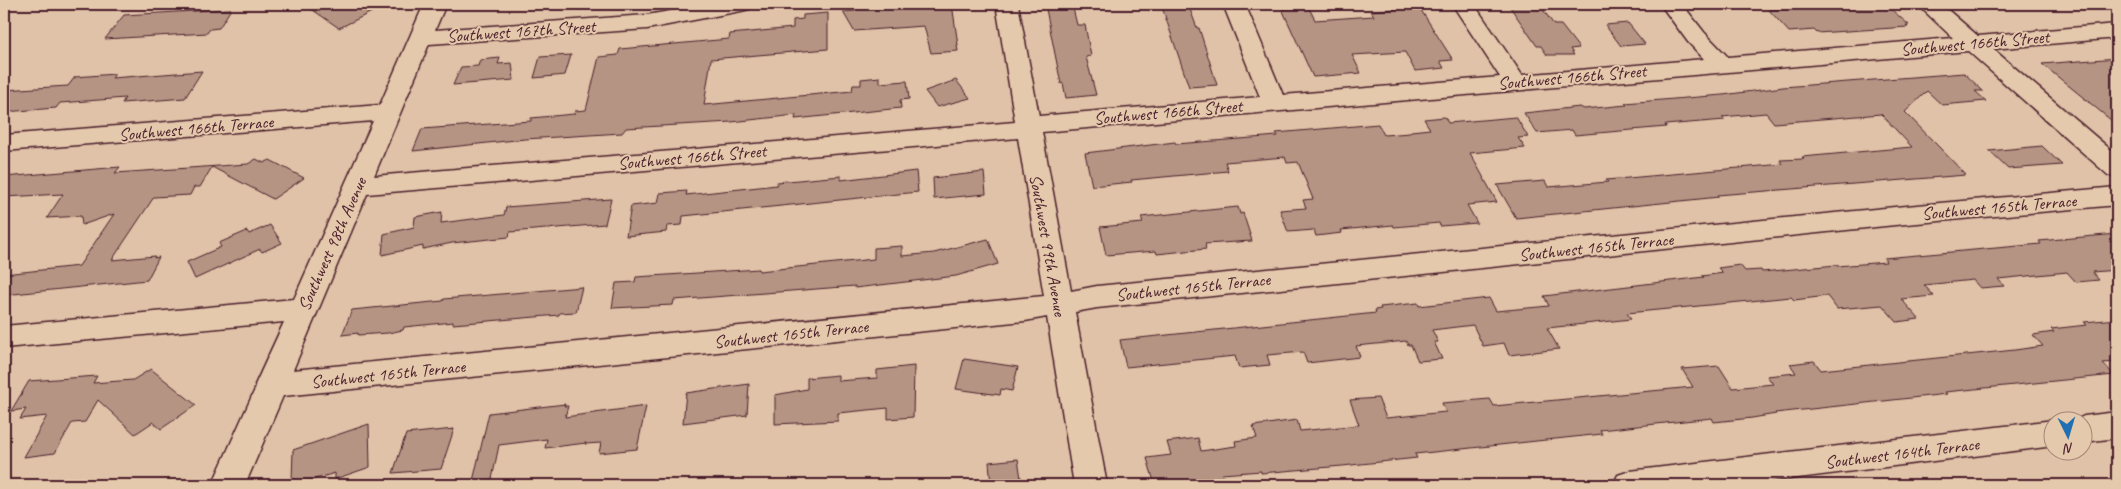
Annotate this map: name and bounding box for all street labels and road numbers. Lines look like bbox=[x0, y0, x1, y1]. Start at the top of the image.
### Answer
street label: Southwest 167th Street bbox=[446, 15, 598, 47]
street label: Southwest 166th Street bbox=[1900, 25, 2052, 60]
street label: Southwest 166th Street bbox=[1497, 59, 1649, 94]
street label: Southwest 166th Street bbox=[1093, 94, 1245, 129]
street label: Southwest 166th Terrace bbox=[118, 110, 275, 146]
street label: Southwest 166th Street bbox=[617, 139, 769, 174]
street label: Southwest 99th Avenue bbox=[1025, 172, 1071, 319]
street label: Southwest 98th Avenue bbox=[293, 173, 372, 314]
street label: Southwest 165th Terrace bbox=[1921, 189, 2078, 225]
street label: Southwest 165th Terrace bbox=[1518, 228, 1675, 266]
street label: Southwest 165th Terrace bbox=[1115, 268, 1272, 306]
street label: Southwest 165th Terrace bbox=[713, 315, 870, 353]
street label: Southwest 165th Terrace bbox=[310, 355, 467, 393]
street label: Southwest 164th Terrace bbox=[1824, 433, 1981, 473]

